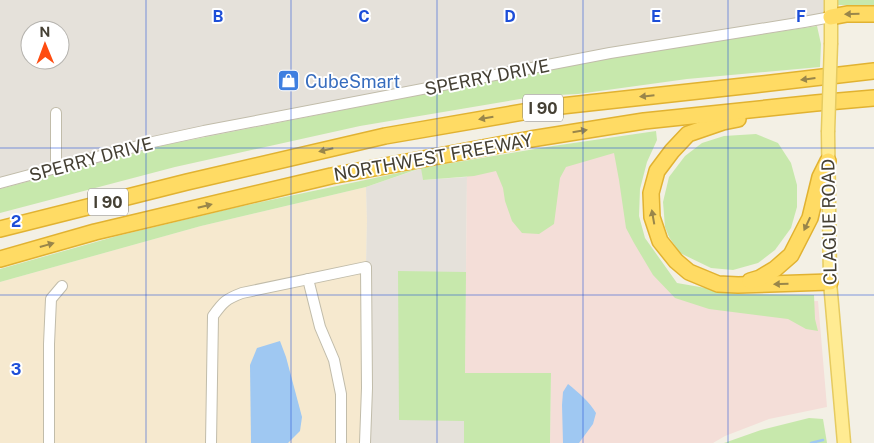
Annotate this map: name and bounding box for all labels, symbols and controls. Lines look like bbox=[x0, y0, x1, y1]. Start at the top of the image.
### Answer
text: B bbox=[213, 7, 224, 26]
text: C bbox=[358, 7, 370, 26]
text: D bbox=[504, 7, 516, 26]
text: E bbox=[651, 7, 661, 26]
text: F bbox=[796, 7, 806, 26]
one-way arrow bbox=[844, 10, 860, 18]
north arrow bbox=[20, 20, 70, 70]
text: N bbox=[39, 24, 50, 40]
street label: SPERRY DRIVE bbox=[423, 55, 551, 99]
shop icon: CubeSmart bbox=[277, 69, 301, 93]
place label: CubeSmart bbox=[305, 71, 400, 92]
one-way arrow bbox=[800, 75, 816, 83]
one-way arrow bbox=[638, 93, 654, 101]
road number: I 90 bbox=[523, 95, 563, 122]
one-way arrow bbox=[477, 115, 493, 123]
one-way arrow bbox=[572, 127, 588, 135]
street label: NORTHWEST FREEWAY bbox=[332, 129, 534, 185]
street label: SPERRY DRIVE bbox=[27, 132, 155, 186]
one-way arrow bbox=[319, 146, 334, 154]
street label: CLAGUE ROAD bbox=[817, 159, 841, 285]
road number: I 90 bbox=[88, 188, 128, 216]
one-way arrow bbox=[197, 202, 212, 210]
one-way arrow bbox=[648, 208, 656, 224]
text: 2 bbox=[11, 212, 21, 231]
one-way arrow bbox=[803, 217, 811, 231]
one-way arrow bbox=[39, 241, 54, 249]
one-way arrow bbox=[773, 280, 789, 288]
text: 3 bbox=[11, 360, 21, 379]

